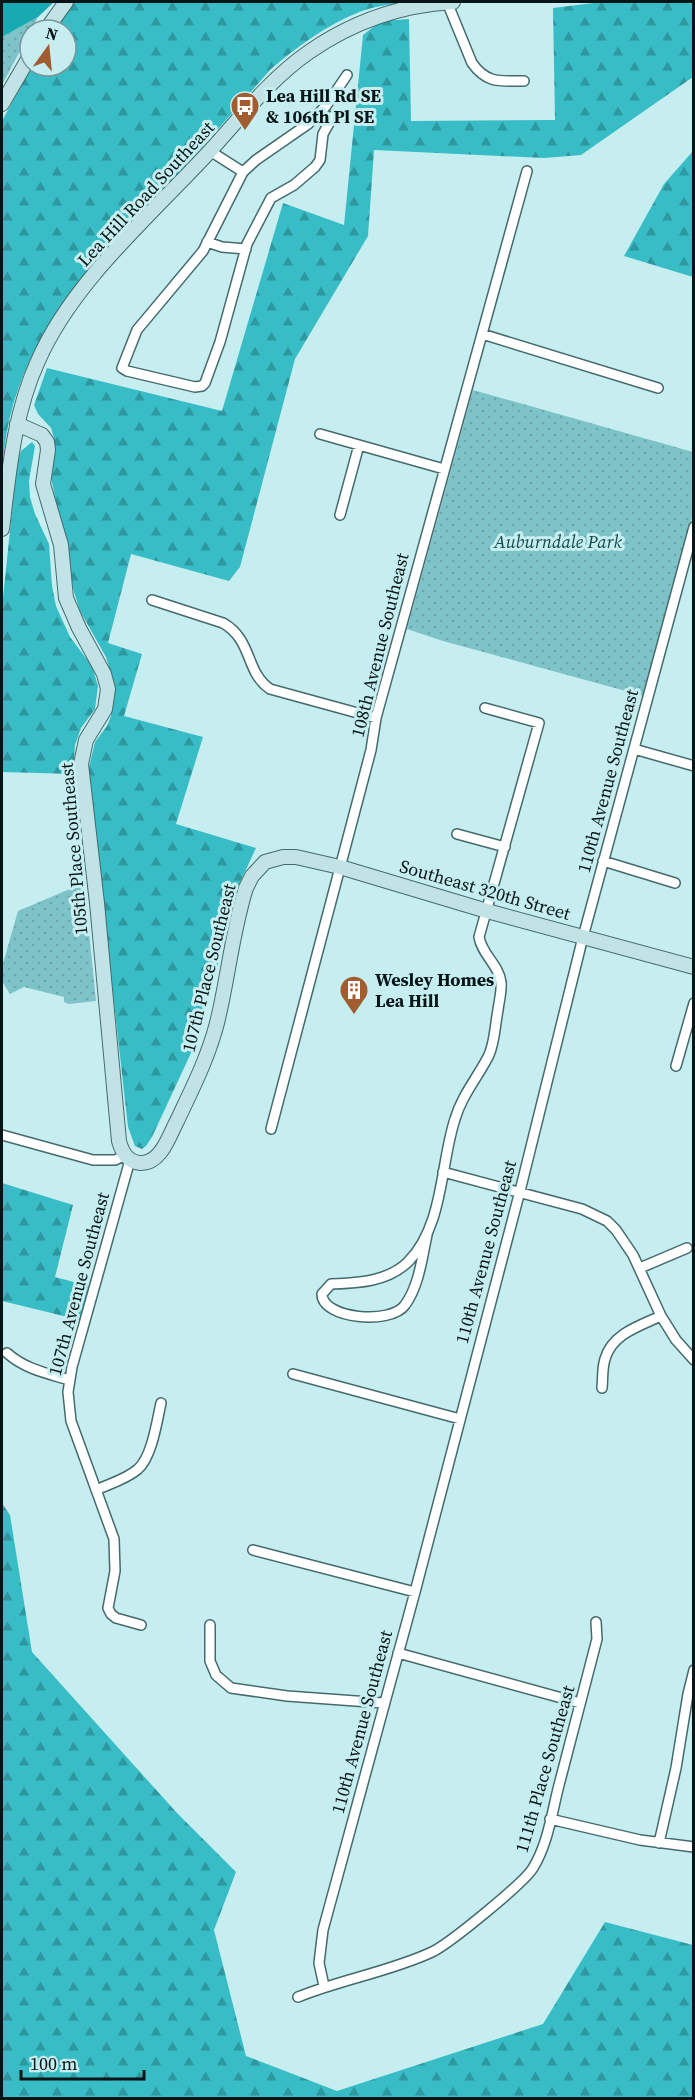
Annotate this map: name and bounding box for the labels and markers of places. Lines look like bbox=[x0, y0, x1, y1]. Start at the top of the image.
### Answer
place label: Lea Hill Rd SE & 106th Pl SE bbox=[266, 83, 381, 129]
bus stop icon: Lea Hill Rd SE & 106th Pl SE bbox=[229, 90, 261, 132]
place label: Wesley Homes Lea Hill bbox=[375, 967, 494, 1013]
building icon: Wesley Homes Lea Hill bbox=[338, 974, 370, 1016]

